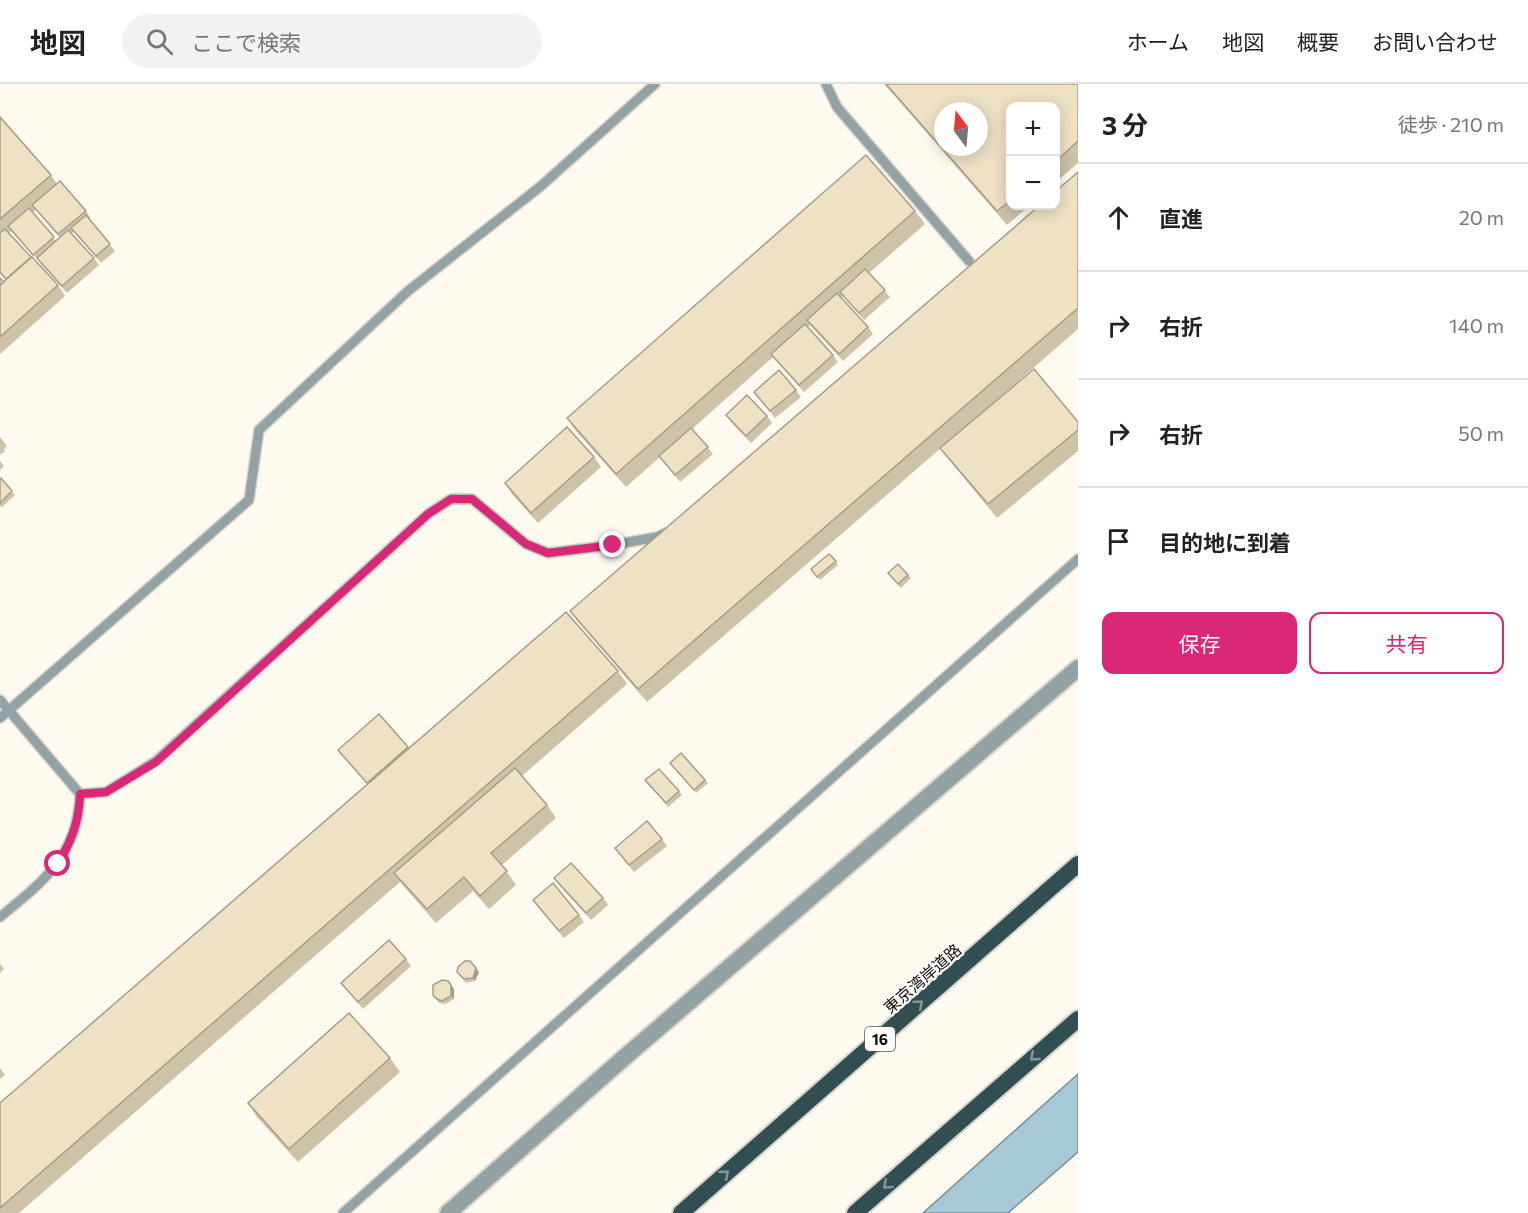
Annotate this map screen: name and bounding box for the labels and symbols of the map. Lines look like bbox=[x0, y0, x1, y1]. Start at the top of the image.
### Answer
north arrow bbox=[934, 102, 988, 156]
route end bbox=[599, 531, 625, 557]
route start bbox=[44, 850, 70, 876]
street label: 東京湾岸道路 bbox=[880, 939, 964, 1017]
one-way arrow bbox=[912, 1000, 923, 1011]
road number: 16 bbox=[865, 1027, 895, 1051]
one-way arrow bbox=[1030, 1050, 1041, 1061]
one-way arrow bbox=[718, 1171, 729, 1182]
one-way arrow bbox=[883, 1178, 894, 1189]

